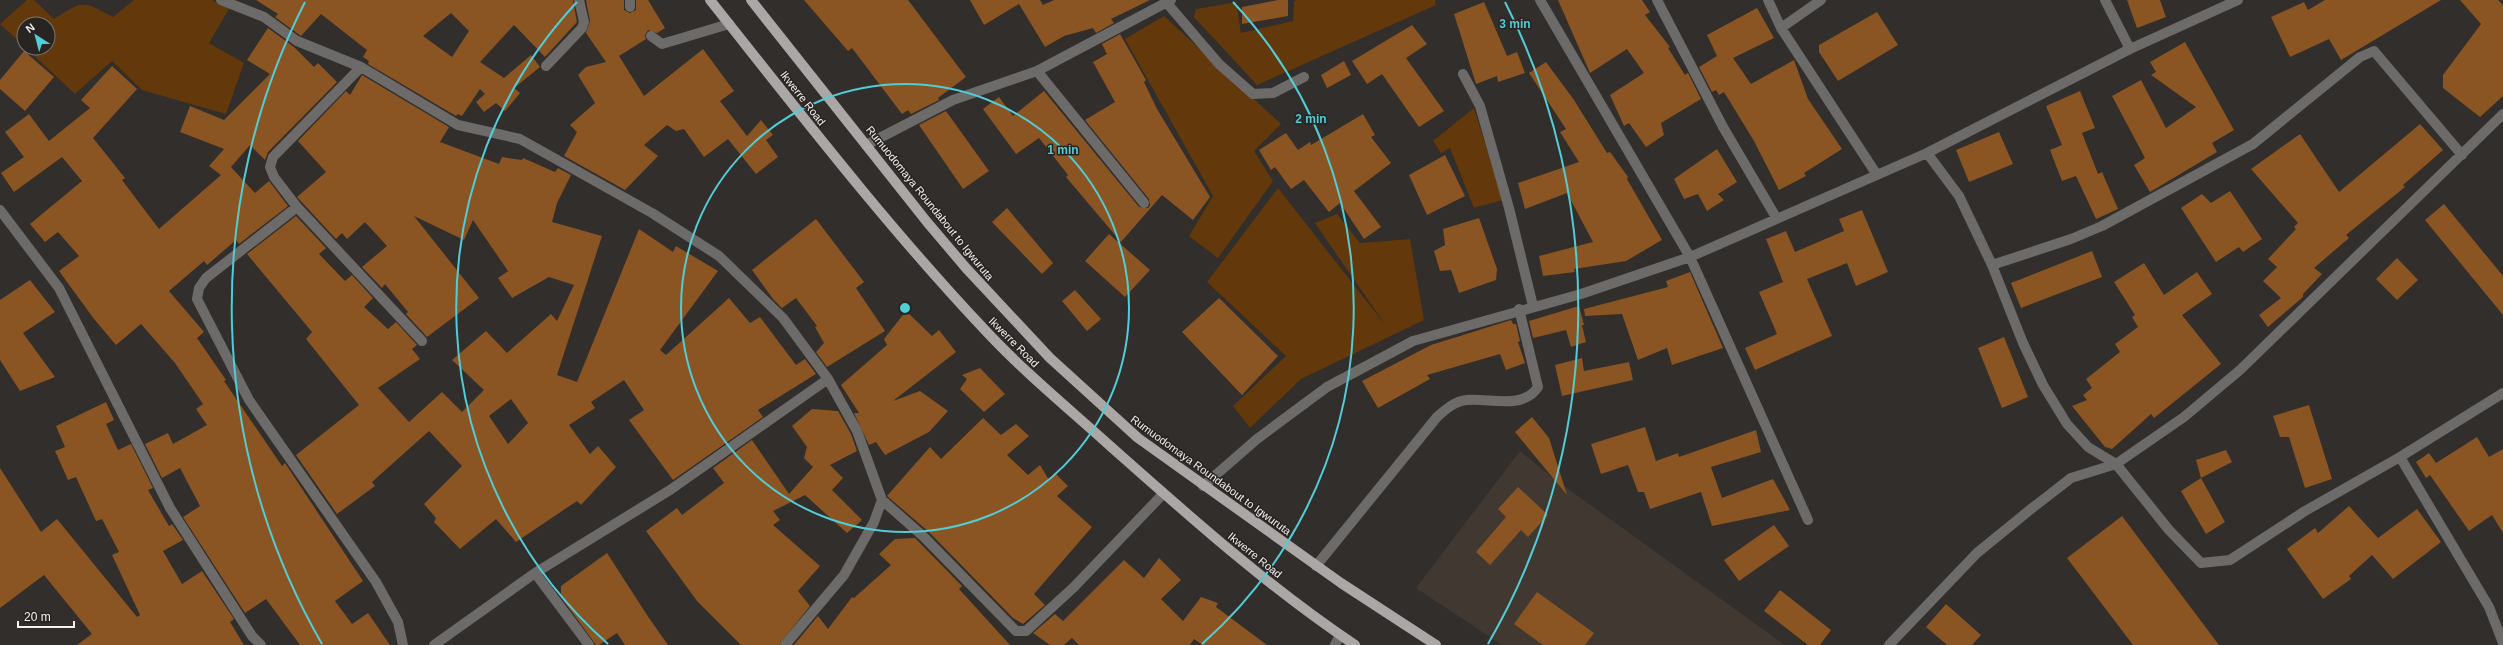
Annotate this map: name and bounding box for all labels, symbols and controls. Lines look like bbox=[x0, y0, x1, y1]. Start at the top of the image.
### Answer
north arrow bbox=[16, 16, 56, 56]
text: 3 min bbox=[1499, 17, 1531, 31]
text: N bbox=[23, 21, 37, 35]
street label: Ikwerre Road bbox=[778, 69, 828, 127]
text: 2 min bbox=[1295, 112, 1327, 126]
street label: Rumuodomaya Roundabout to Igwuruta bbox=[864, 123, 997, 283]
text: 1 min bbox=[1047, 143, 1079, 157]
centre of rings bbox=[898, 301, 912, 315]
street label: Ikwerre Road bbox=[987, 315, 1041, 369]
street label: Rumuodomaya Roundabout to Igwuruta bbox=[1129, 413, 1294, 538]
street label: Ikwerre Road bbox=[1226, 530, 1284, 580]
scale bar bbox=[18, 603, 74, 629]
text: 20 m bbox=[24, 610, 51, 624]

